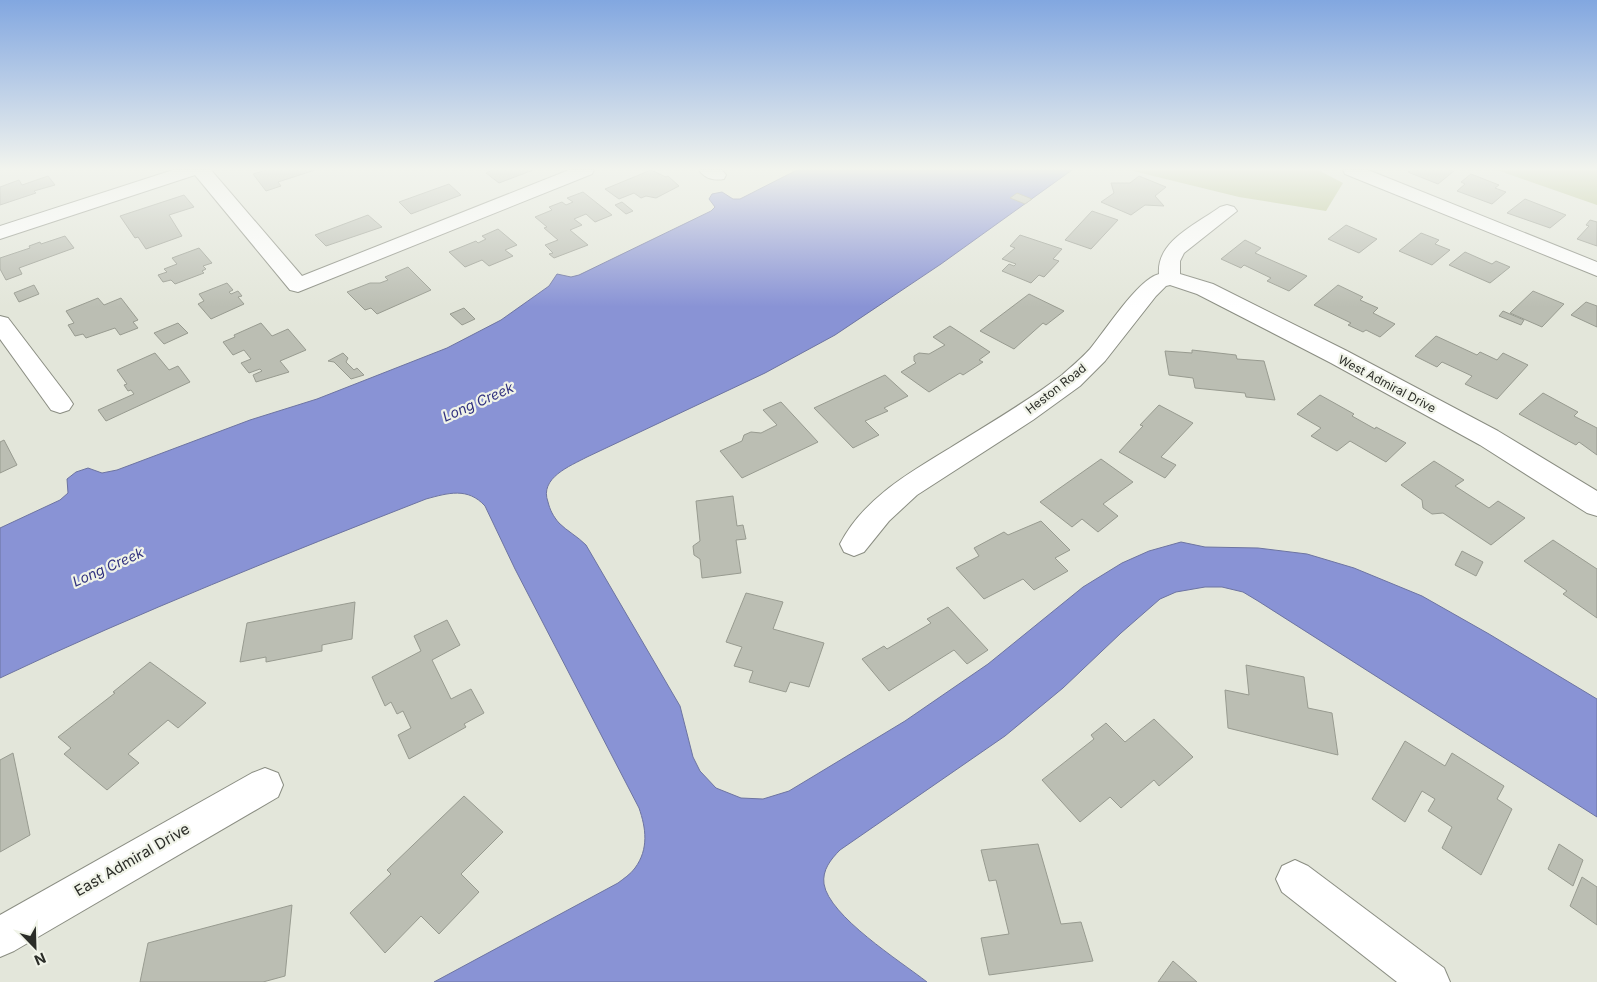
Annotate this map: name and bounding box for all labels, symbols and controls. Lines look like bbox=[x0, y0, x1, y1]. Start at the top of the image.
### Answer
street label: West Admiral Drive bbox=[1336, 352, 1439, 416]
street label: Heston Road bbox=[1022, 360, 1089, 417]
water label: Long Creek bbox=[440, 378, 516, 425]
water label: Long Creek bbox=[70, 543, 146, 590]
street label: East Admiral Drive bbox=[71, 819, 193, 900]
north arrow bbox=[10, 922, 60, 972]
text: N bbox=[32, 950, 49, 969]

